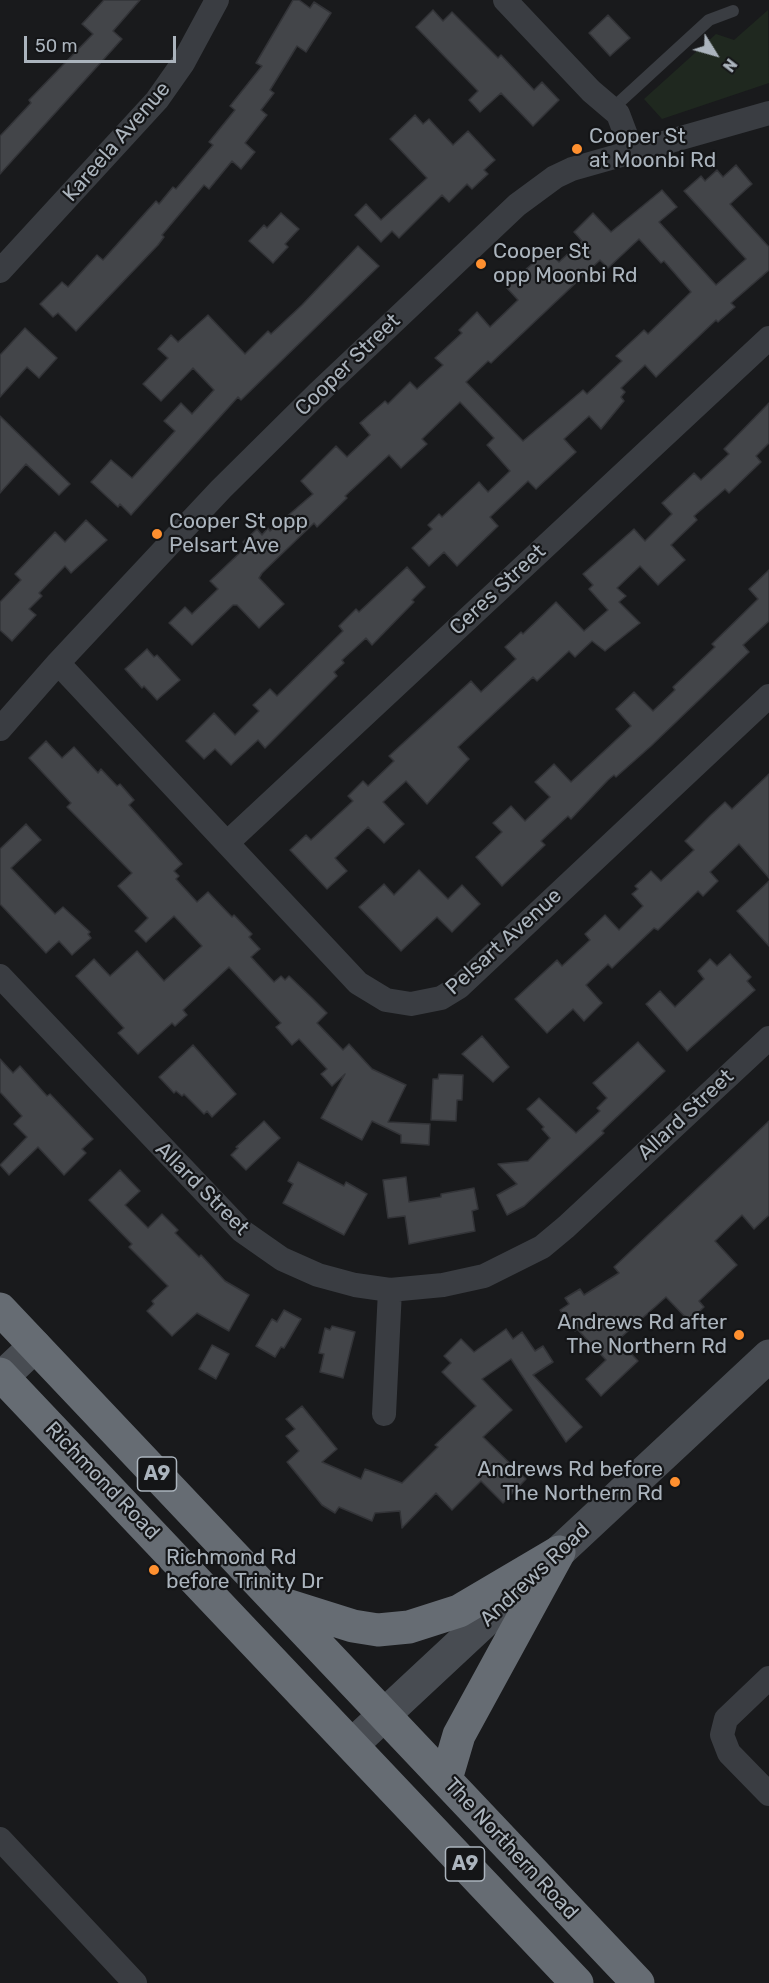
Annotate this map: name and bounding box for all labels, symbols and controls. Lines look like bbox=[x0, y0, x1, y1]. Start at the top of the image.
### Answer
scale bar bbox=[27, 24, 178, 62]
north arrow bbox=[685, 24, 745, 84]
text: 50 m bbox=[35, 35, 78, 57]
text: N bbox=[719, 55, 741, 75]
street label: Kareela Avenue bbox=[58, 77, 176, 207]
place label: Cooper St at Moonbi Rd bbox=[589, 124, 716, 174]
marker: Cooper St at Moonbi Rd bbox=[570, 142, 584, 156]
place label: Cooper St opp Moonbi Rd bbox=[493, 239, 638, 289]
marker: Cooper St opp Moonbi Rd bbox=[474, 257, 488, 271]
street label: Cooper Street bbox=[290, 309, 406, 421]
place label: Cooper St opp Pelsart Ave bbox=[169, 509, 308, 559]
marker: Cooper St opp Pelsart Ave bbox=[150, 527, 164, 541]
street label: Ceres Street bbox=[445, 539, 551, 641]
street label: Pelsart Avenue bbox=[441, 883, 567, 1001]
street label: Allard Street bbox=[633, 1064, 739, 1166]
street label: Allard Street bbox=[150, 1137, 254, 1241]
place label: Andrews Rd after The Northern Rd bbox=[557, 1310, 727, 1360]
marker: Andrews Rd after The Northern Rd bbox=[732, 1328, 746, 1342]
street label: Richmond Road bbox=[39, 1417, 165, 1545]
road number: A9 bbox=[138, 1457, 176, 1491]
place label: Andrews Rd before The Northern Rd bbox=[477, 1457, 663, 1507]
marker: Andrews Rd before The Northern Rd bbox=[668, 1475, 682, 1489]
street label: Andrews Road bbox=[475, 1518, 595, 1632]
place label: Richmond Rd before Trinity Dr bbox=[166, 1545, 323, 1595]
marker: Richmond Rd before Trinity Dr bbox=[147, 1563, 161, 1577]
street label: The Northern Road bbox=[439, 1773, 583, 1925]
road number: A9 bbox=[446, 1847, 484, 1881]

